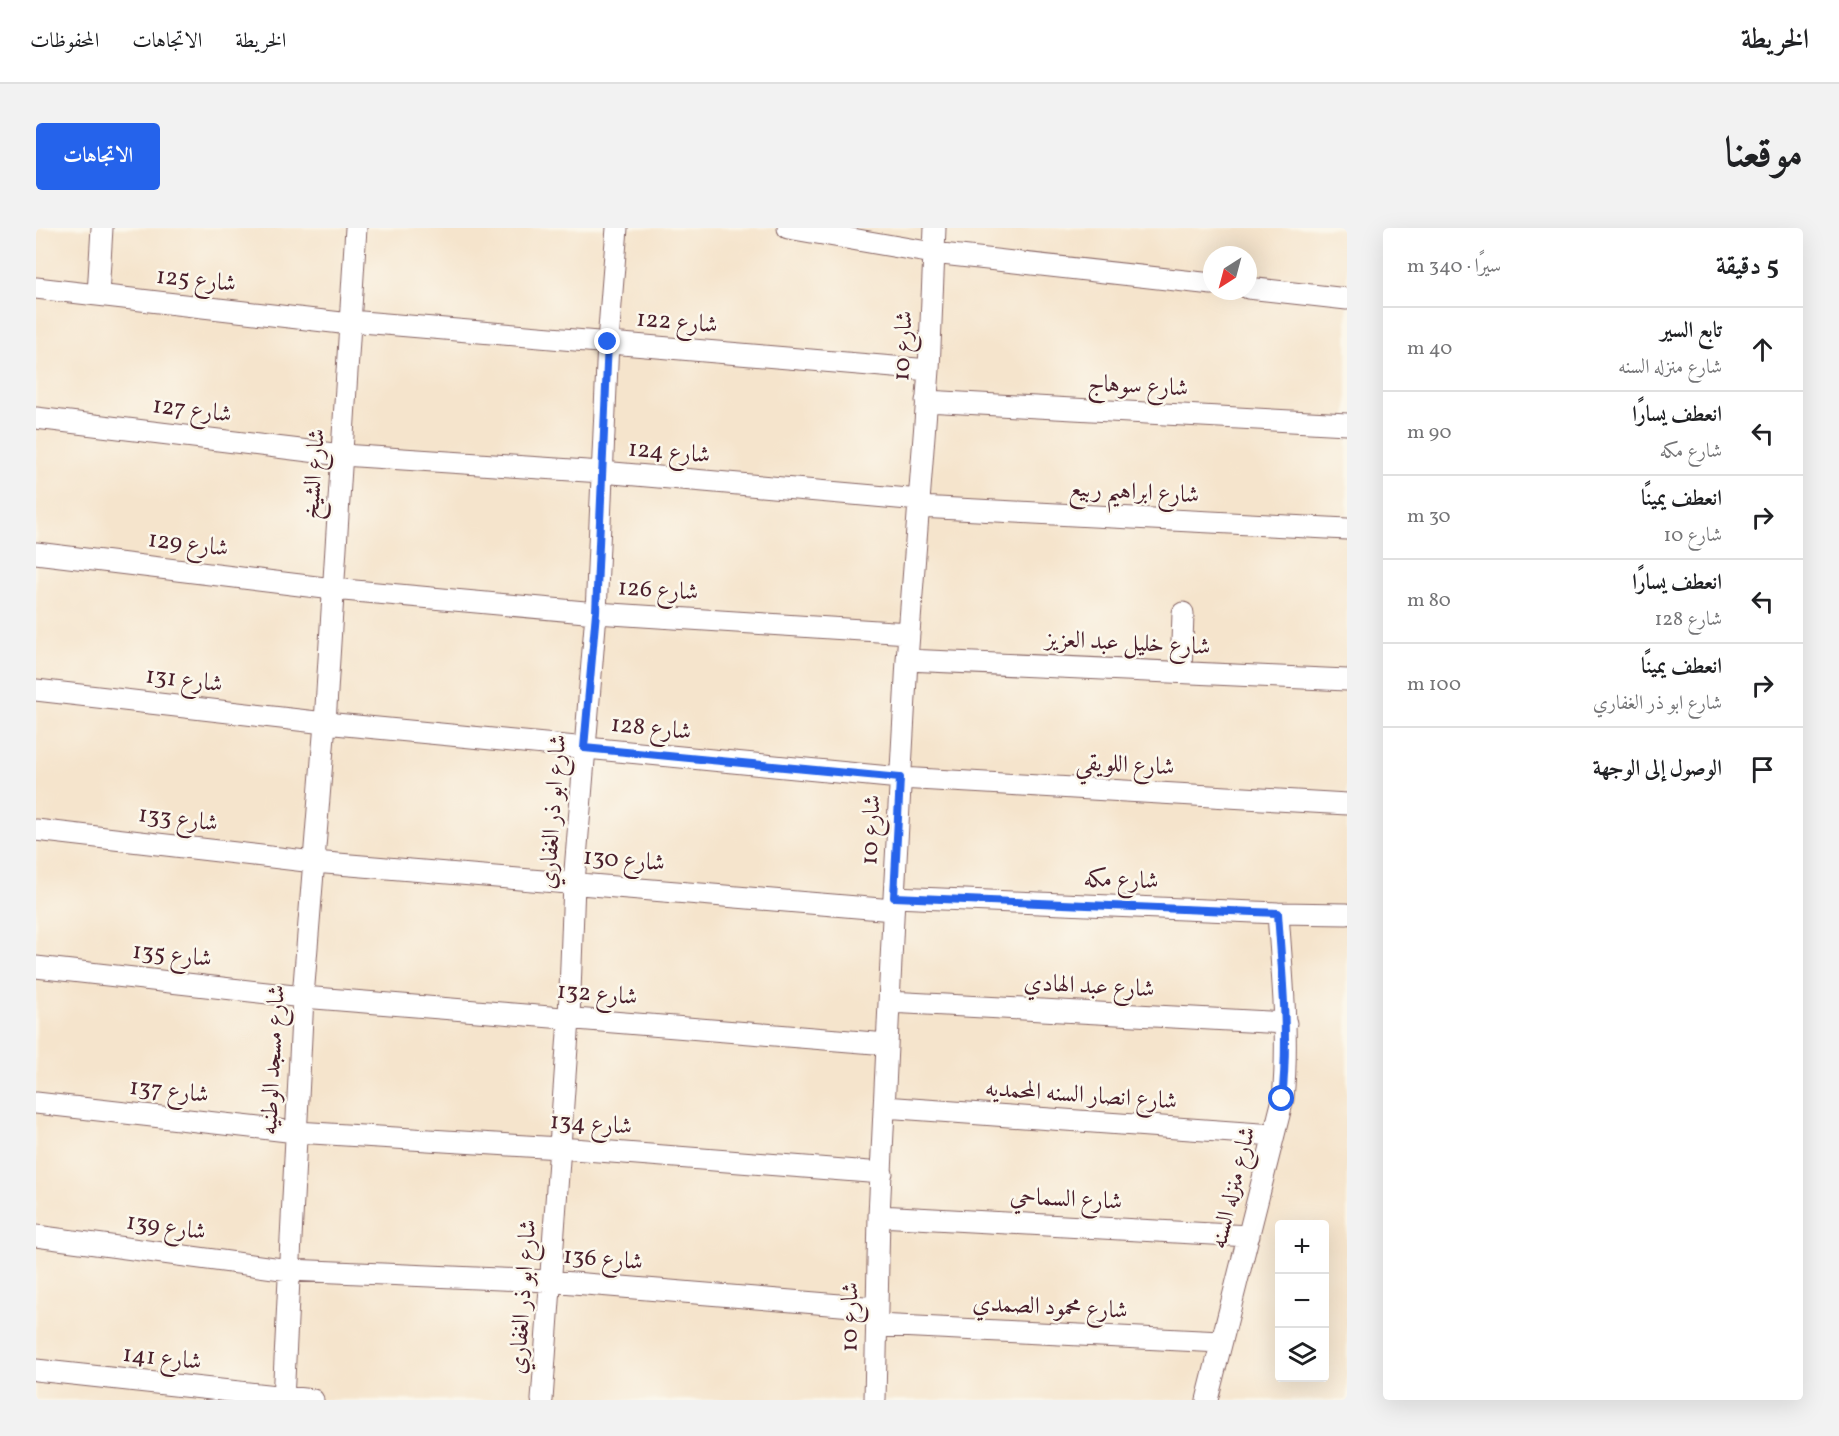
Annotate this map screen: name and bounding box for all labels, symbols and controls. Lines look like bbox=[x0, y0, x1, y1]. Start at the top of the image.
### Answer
text: الخريطة bbox=[1741, 21, 1809, 60]
text: المحفوظات bbox=[30, 27, 99, 56]
text: الاتجاهات bbox=[132, 27, 202, 56]
text: الخريطة bbox=[235, 27, 286, 56]
button: الاتجاهات bbox=[36, 123, 160, 190]
text: موقعنا bbox=[1725, 126, 1803, 185]
north arrow bbox=[1203, 246, 1257, 300]
text: 5 دقيقة bbox=[1716, 249, 1779, 285]
text: سيرًا · 340 m bbox=[1407, 253, 1501, 281]
street label: شارع 125 bbox=[154, 260, 238, 303]
street label: شارع 122 bbox=[635, 303, 719, 344]
street label: شارع 10 bbox=[885, 310, 924, 382]
text: تابع السير bbox=[1660, 316, 1722, 347]
route end bbox=[594, 328, 620, 354]
icon: ahead bbox=[1746, 333, 1779, 366]
text: 40 m bbox=[1407, 335, 1452, 363]
text: شارع منزله السنه bbox=[1618, 354, 1722, 382]
street label: شارع سوهاج bbox=[1087, 367, 1189, 409]
street label: شارع 127 bbox=[150, 389, 234, 434]
text: انعطف يسارًا bbox=[1632, 400, 1722, 431]
icon: left bbox=[1746, 417, 1779, 450]
text: 90 m bbox=[1407, 419, 1452, 447]
street label: شارع الشيخ bbox=[295, 428, 337, 521]
street label: شارع 124 bbox=[626, 432, 711, 475]
text: شارع مكه bbox=[1660, 438, 1722, 466]
street label: شارع ابراهيم ربيع bbox=[1068, 473, 1200, 518]
text: انعطف يمينًا bbox=[1641, 484, 1722, 515]
icon: right bbox=[1746, 501, 1779, 534]
text: 30 m bbox=[1407, 503, 1451, 531]
text: شارع 10 bbox=[1663, 522, 1722, 550]
street label: شارع 129 bbox=[146, 523, 230, 568]
text: انعطف يسارًا bbox=[1632, 568, 1722, 599]
street label: شارع 126 bbox=[616, 571, 700, 612]
icon: left bbox=[1746, 585, 1779, 618]
text: 80 m bbox=[1407, 587, 1451, 615]
text: شارع 128 bbox=[1655, 606, 1722, 634]
street label: شارع خليل عبد العزيز bbox=[1042, 623, 1211, 666]
text: انعطف يمينًا bbox=[1641, 652, 1722, 683]
street label: شارع 131 bbox=[143, 659, 224, 704]
icon: right bbox=[1746, 669, 1779, 702]
text: 100 m bbox=[1407, 671, 1461, 699]
text: شارع ابو ذر الغفاري bbox=[1593, 690, 1722, 718]
street label: شارع 128 bbox=[609, 708, 693, 751]
street label: شارع ابو ذر الغفاري bbox=[532, 733, 577, 891]
street label: شارع اللويقي bbox=[1075, 746, 1175, 790]
icon: arrive bbox=[1746, 753, 1779, 786]
text: الوصول إلى الوجهة bbox=[1593, 754, 1722, 785]
street label: شارع 10 bbox=[853, 794, 892, 866]
street label: شارع 133 bbox=[136, 798, 220, 843]
street label: شارع 130 bbox=[582, 840, 666, 883]
street label: شارع مكه bbox=[1083, 863, 1159, 900]
street label: شارع 135 bbox=[131, 935, 213, 978]
street label: شارع عبد الهادي bbox=[1023, 967, 1155, 1008]
street label: شارع 132 bbox=[555, 975, 639, 1016]
street label: شارع مسجد الوطنيه bbox=[253, 984, 296, 1136]
street label: شارع 137 bbox=[127, 1071, 210, 1114]
street label: شارع انصار السنه المحمديه bbox=[984, 1072, 1178, 1121]
route start bbox=[1268, 1085, 1294, 1111]
street label: شارع 134 bbox=[549, 1105, 633, 1146]
street label: شارع منزله السنه bbox=[1202, 1123, 1267, 1253]
street label: شارع السماحي bbox=[1009, 1180, 1123, 1221]
street label: شارع 139 bbox=[124, 1206, 208, 1251]
street label: شارع ابو ذر الغفاري bbox=[502, 1218, 547, 1376]
map controls bbox=[1275, 1220, 1329, 1382]
button: + bbox=[1275, 1220, 1329, 1274]
street label: شارع 136 bbox=[561, 1240, 644, 1281]
button: − bbox=[1275, 1274, 1329, 1328]
street label: شارع 10 bbox=[833, 1282, 870, 1352]
street label: شارع محمود الصمدي bbox=[971, 1287, 1128, 1330]
button: layers bbox=[1275, 1328, 1329, 1382]
street label: شارع 141 bbox=[121, 1338, 203, 1381]

